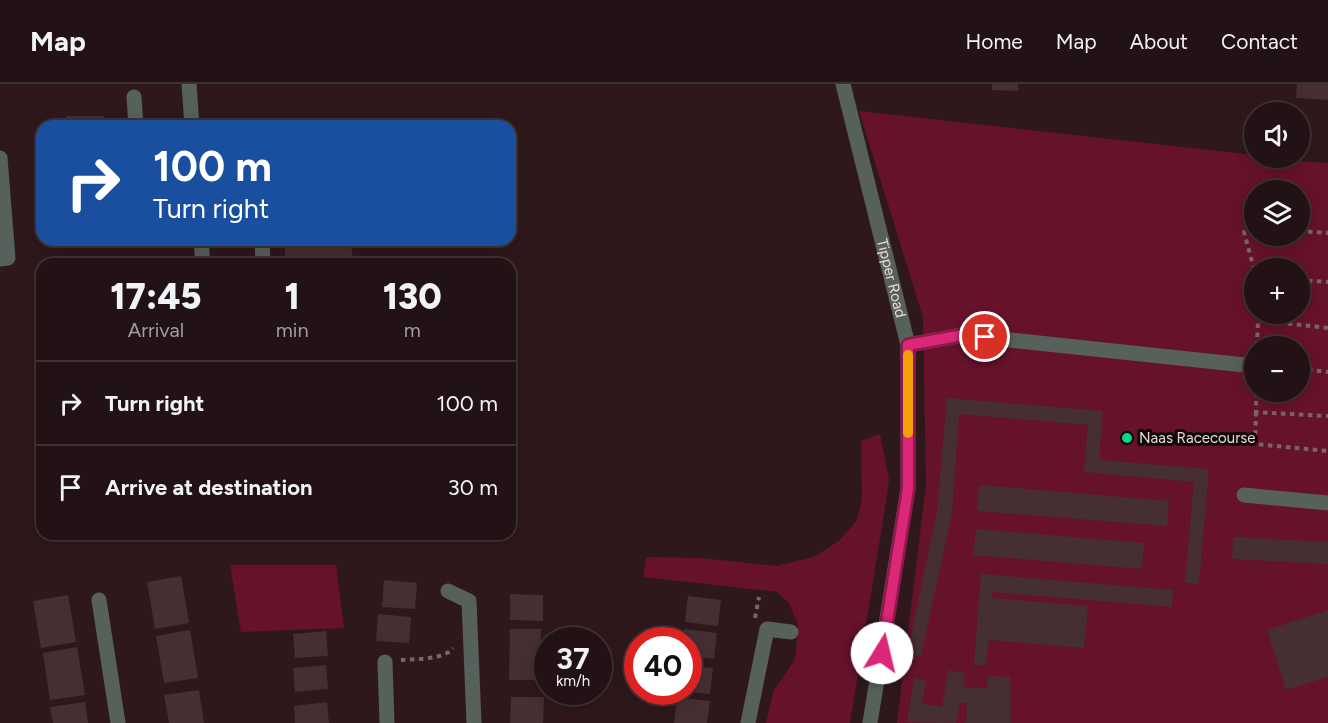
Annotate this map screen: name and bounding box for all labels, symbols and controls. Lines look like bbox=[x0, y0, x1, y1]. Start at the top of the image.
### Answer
text: Map bbox=[30, 24, 86, 58]
text: Home bbox=[966, 29, 1023, 54]
text: Map bbox=[1056, 29, 1097, 54]
text: About bbox=[1130, 29, 1188, 54]
text: Contact bbox=[1221, 29, 1298, 54]
map controls bbox=[1244, 102, 1310, 402]
button: sound bbox=[1244, 102, 1310, 168]
text: 100 m bbox=[153, 141, 272, 192]
icon: right bbox=[54, 144, 132, 222]
button: layers bbox=[1244, 180, 1310, 246]
text: Turn right bbox=[153, 192, 269, 225]
street label: Tipper Road bbox=[873, 237, 910, 320]
button: + bbox=[1244, 258, 1310, 324]
text: 17:45 bbox=[110, 275, 202, 318]
text: 1 bbox=[284, 275, 300, 318]
text: 130 bbox=[383, 275, 442, 318]
pin bbox=[959, 311, 1010, 362]
text: Arrival bbox=[128, 318, 184, 342]
text: min bbox=[276, 318, 309, 342]
text: m bbox=[404, 318, 421, 342]
icon: arrive bbox=[968, 320, 1001, 353]
button: − bbox=[1244, 336, 1310, 402]
icon: right bbox=[54, 387, 87, 420]
text: Turn right bbox=[105, 390, 204, 417]
text: 100 m bbox=[437, 390, 498, 417]
place label: Naas Racecourse bbox=[1139, 429, 1255, 447]
marker: Naas Racecourse bbox=[1120, 431, 1134, 445]
icon: arrive bbox=[54, 471, 87, 504]
text: Arrive at destination bbox=[105, 474, 313, 501]
text: 30 m bbox=[448, 474, 498, 501]
position arrow bbox=[850, 621, 914, 685]
speed limit sign: 40 bbox=[624, 627, 702, 705]
text: 37 bbox=[556, 640, 590, 677]
text: km/h bbox=[556, 672, 590, 690]

